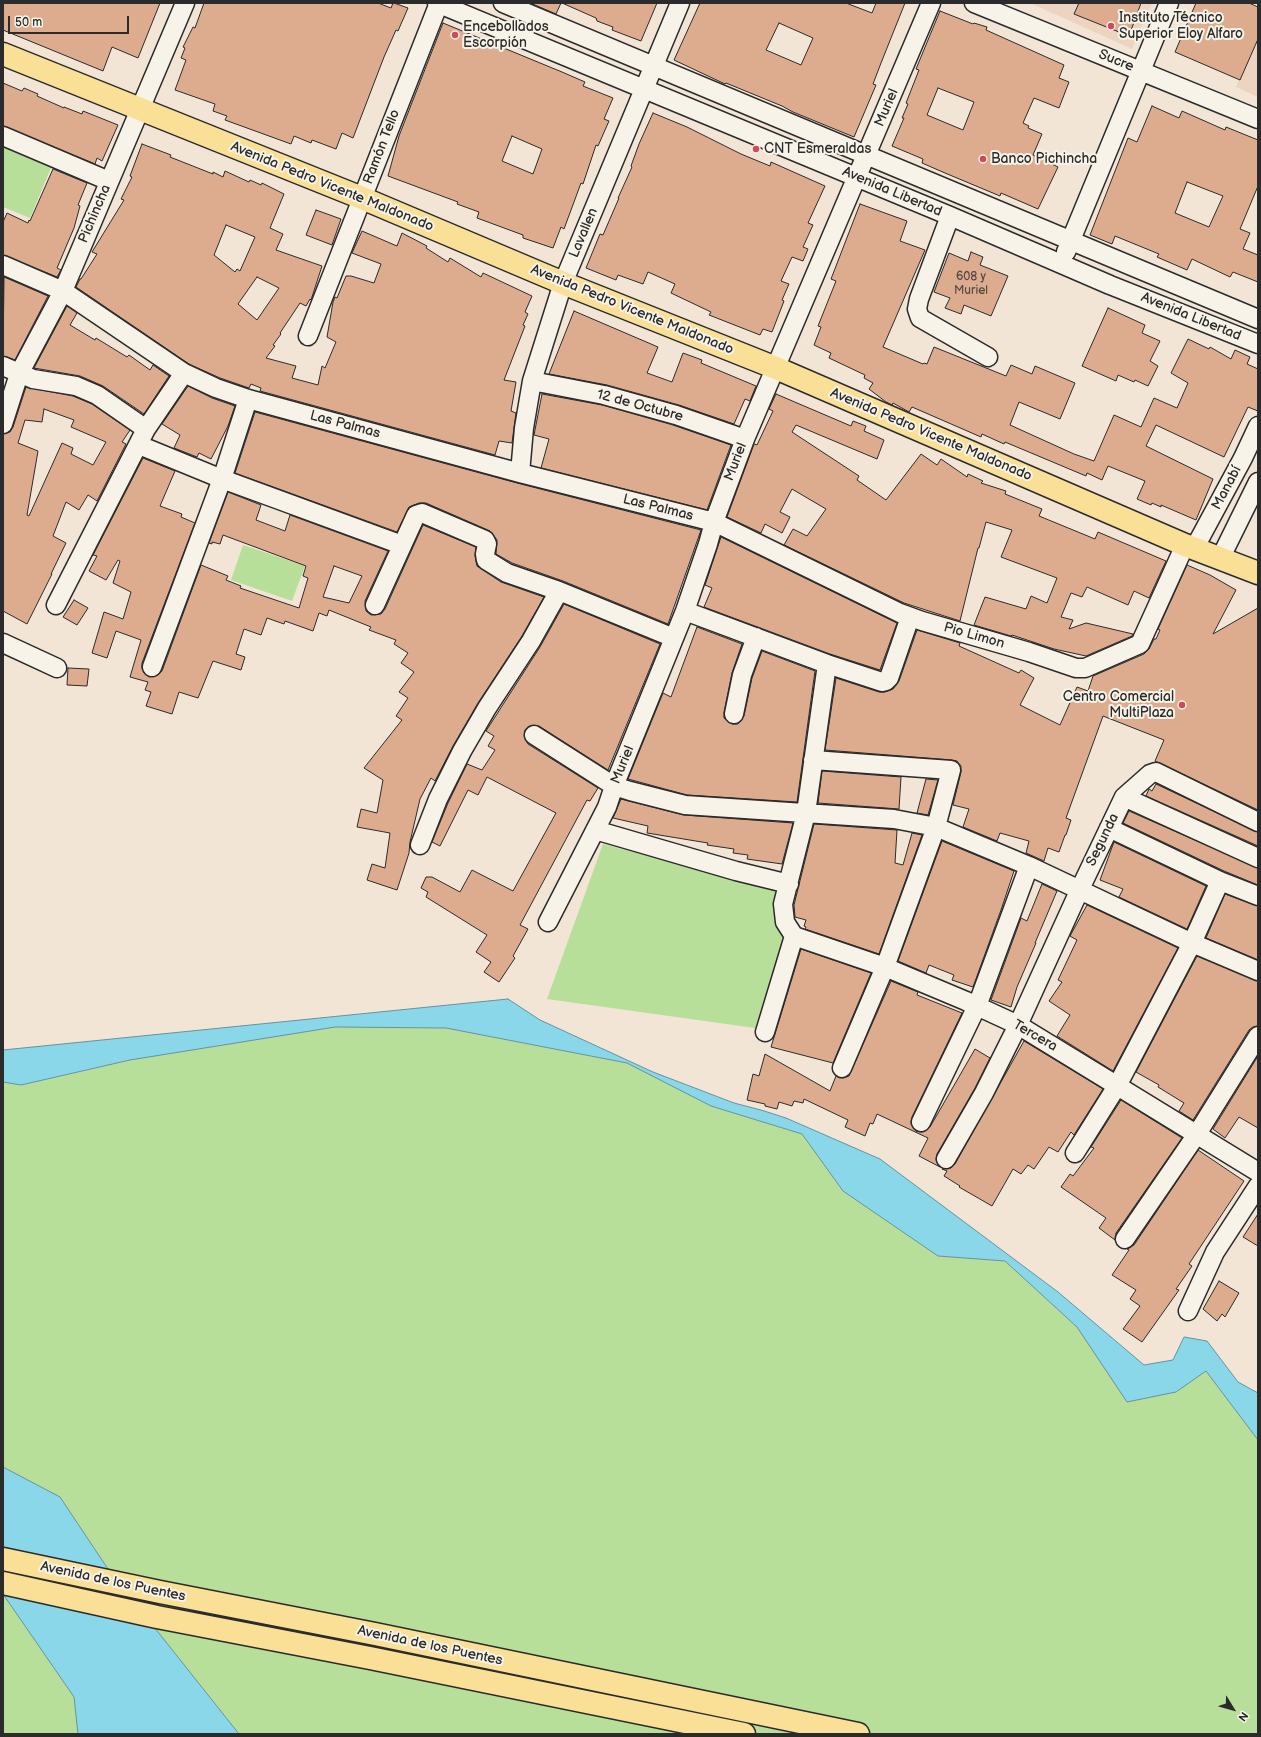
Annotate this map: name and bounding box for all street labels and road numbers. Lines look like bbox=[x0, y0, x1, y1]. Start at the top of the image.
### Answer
street label: Sucre bbox=[1096, 46, 1136, 76]
street label: Muriel bbox=[872, 86, 902, 130]
street label: Ramón Tello bbox=[360, 107, 404, 187]
street label: Avenida Pedro Vicente Maldonado bbox=[228, 138, 436, 236]
street label: Avenida Libertad bbox=[840, 163, 944, 221]
street label: Pichincha bbox=[75, 182, 115, 246]
street label: Lavallen bbox=[566, 206, 602, 260]
street label: Avenida Pedro Vicente Maldonado bbox=[528, 261, 736, 359]
street label: Avenida Libertad bbox=[1138, 289, 1244, 345]
street label: Avenida Pedro Vicente Maldonado bbox=[828, 385, 1034, 485]
street label: 12 de Octubre bbox=[595, 386, 685, 426]
street label: Las Palmas bbox=[308, 408, 382, 442]
street label: Muriel bbox=[721, 440, 751, 484]
street label: Manabí bbox=[1209, 463, 1245, 513]
street label: Las Palmas bbox=[621, 491, 695, 525]
street label: Pio Limon bbox=[942, 619, 1006, 653]
street label: Muriel bbox=[608, 743, 638, 787]
street label: Segunda bbox=[1083, 811, 1123, 869]
street label: Tercera bbox=[1010, 1017, 1060, 1055]
street label: Avenida de los Puentes bbox=[39, 1558, 187, 1606]
street label: Avenida de los Puentes bbox=[356, 1622, 504, 1670]

